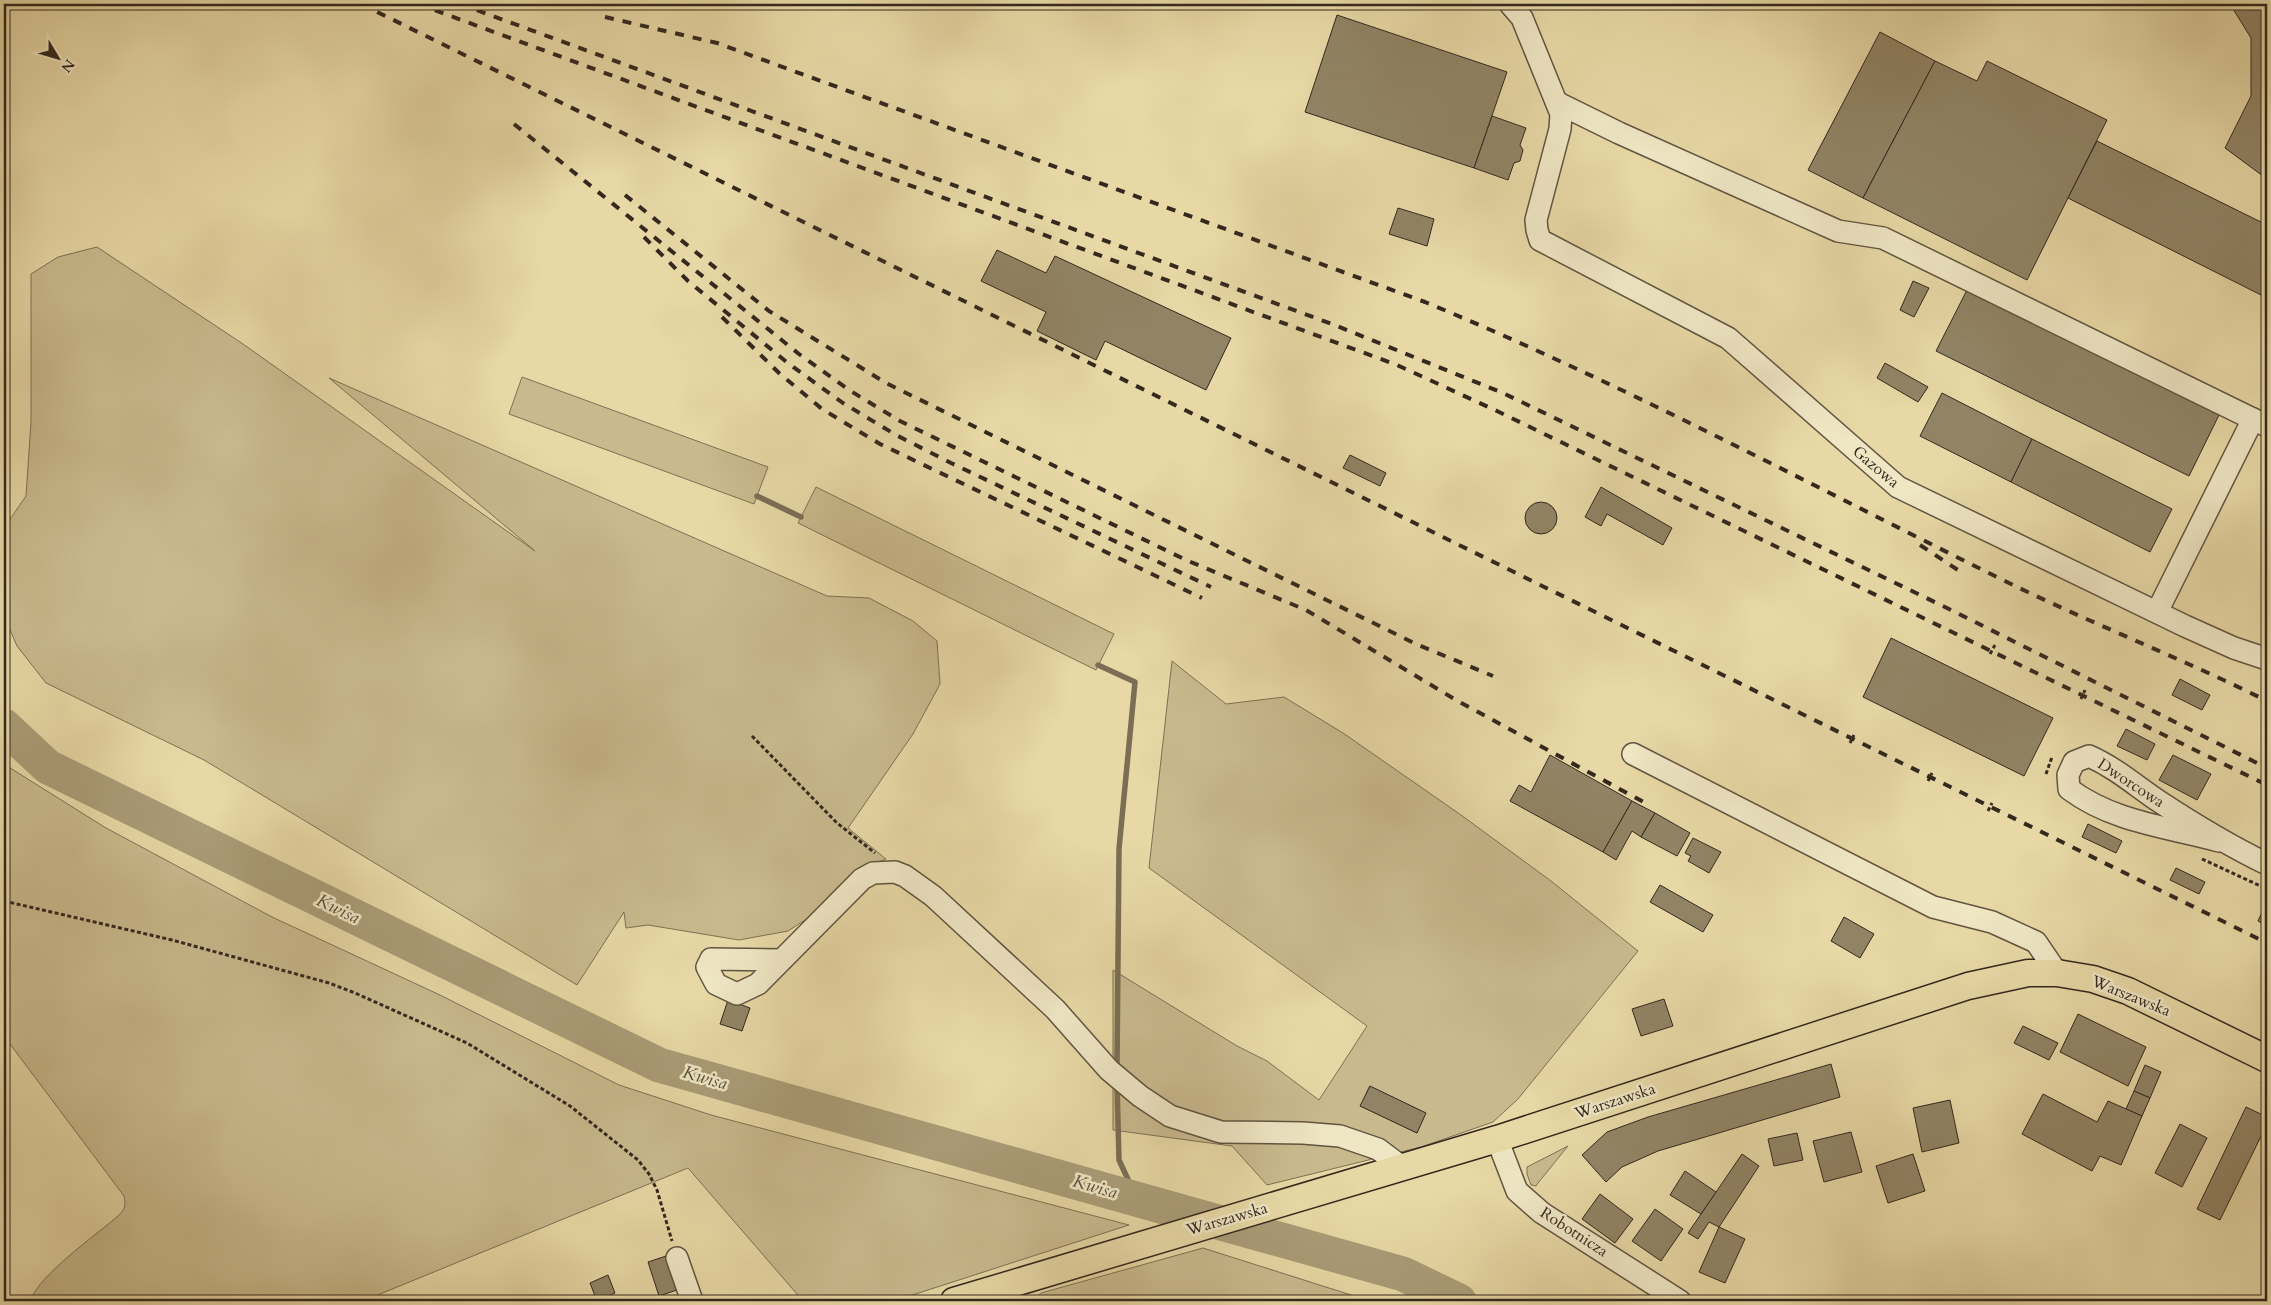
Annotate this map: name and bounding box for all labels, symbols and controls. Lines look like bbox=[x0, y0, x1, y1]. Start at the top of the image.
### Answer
north arrow bbox=[32, 32, 82, 82]
text: N bbox=[57, 55, 79, 76]
street label: Gazowa bbox=[1848, 441, 1904, 493]
street label: Dworcowa bbox=[2093, 753, 2169, 813]
water label: Kwisa bbox=[312, 888, 364, 930]
street label: Warszawska bbox=[2087, 970, 2174, 1022]
water label: Kwisa bbox=[680, 1060, 730, 1096]
street label: Warszawska bbox=[1571, 1078, 1658, 1125]
water label: Kwisa bbox=[1070, 1169, 1120, 1205]
street label: Warszawska bbox=[1183, 1197, 1270, 1241]
street label: Robotnicza bbox=[1536, 1202, 1612, 1262]

